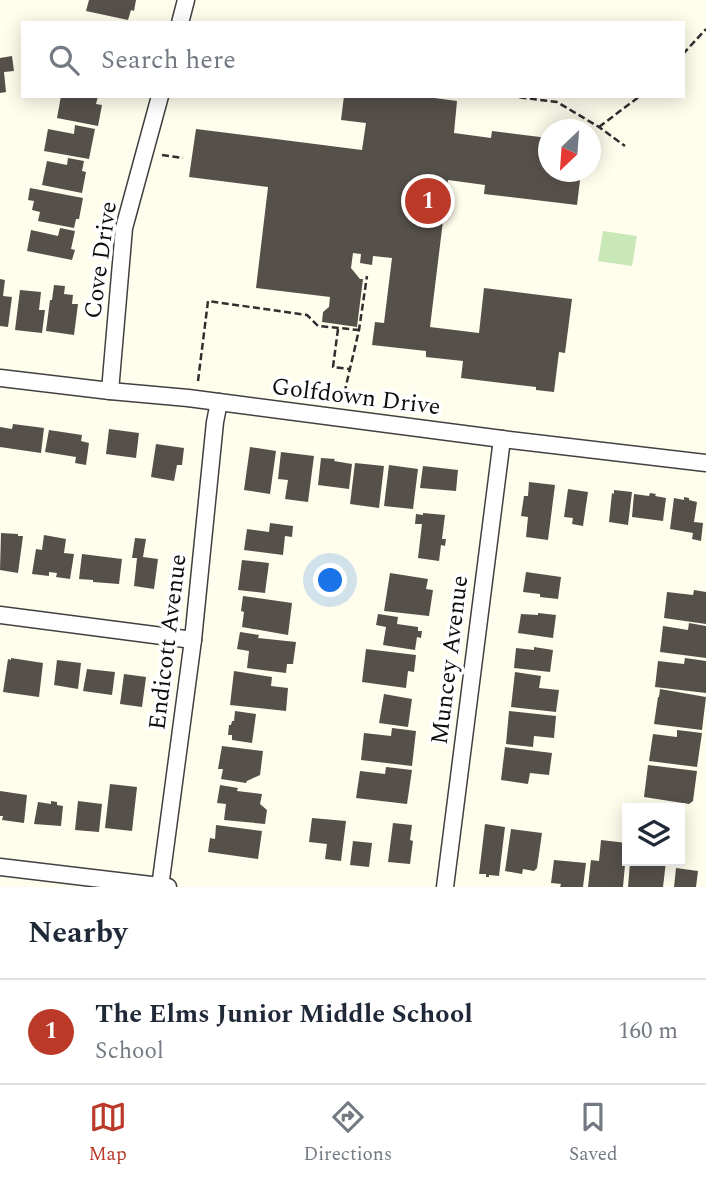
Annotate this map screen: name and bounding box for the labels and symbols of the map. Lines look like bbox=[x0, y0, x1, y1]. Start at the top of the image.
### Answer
north arrow bbox=[538, 119, 601, 182]
pin: 1 bbox=[405, 175, 451, 227]
street label: Cove Drive bbox=[75, 199, 127, 321]
street label: Golfdown Drive bbox=[270, 369, 442, 425]
street label: Endicott Avenue bbox=[139, 552, 197, 732]
your location bbox=[313, 563, 347, 597]
street label: Muncey Avenue bbox=[422, 573, 478, 747]

